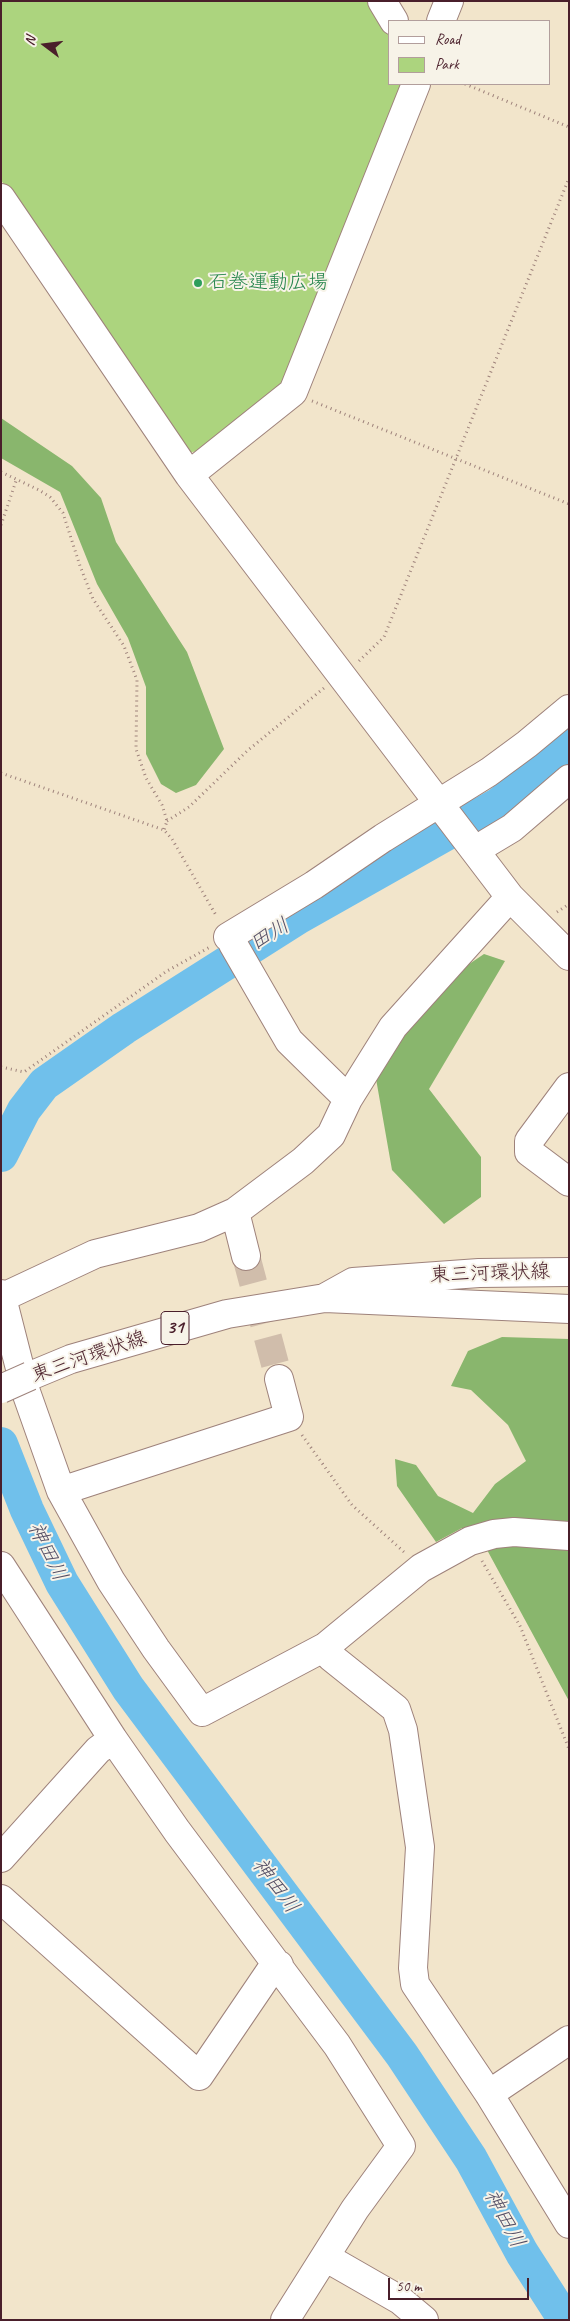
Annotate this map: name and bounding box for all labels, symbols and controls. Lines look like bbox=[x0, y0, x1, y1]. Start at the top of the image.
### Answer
north arrow bbox=[20, 20, 70, 70]
legend bbox=[388, 20, 550, 85]
text: Road bbox=[435, 30, 460, 49]
text: N bbox=[21, 35, 39, 47]
text: Park bbox=[435, 55, 459, 74]
place label: 石巻運動広場 bbox=[208, 271, 328, 295]
marker: 石巻運動広場 bbox=[192, 277, 204, 289]
water label: 田川 bbox=[246, 913, 294, 957]
street label: 東三河環状線 bbox=[430, 1260, 550, 1288]
road number: 31 bbox=[161, 1312, 189, 1345]
street label: 東三河環状線 bbox=[28, 1326, 150, 1388]
water label: 神田川 bbox=[22, 1518, 72, 1586]
water label: 神田川 bbox=[246, 1853, 304, 1919]
water label: 神田川 bbox=[478, 2185, 530, 2253]
scale bar bbox=[390, 2268, 531, 2300]
text: 50 m bbox=[396, 2277, 422, 2296]

